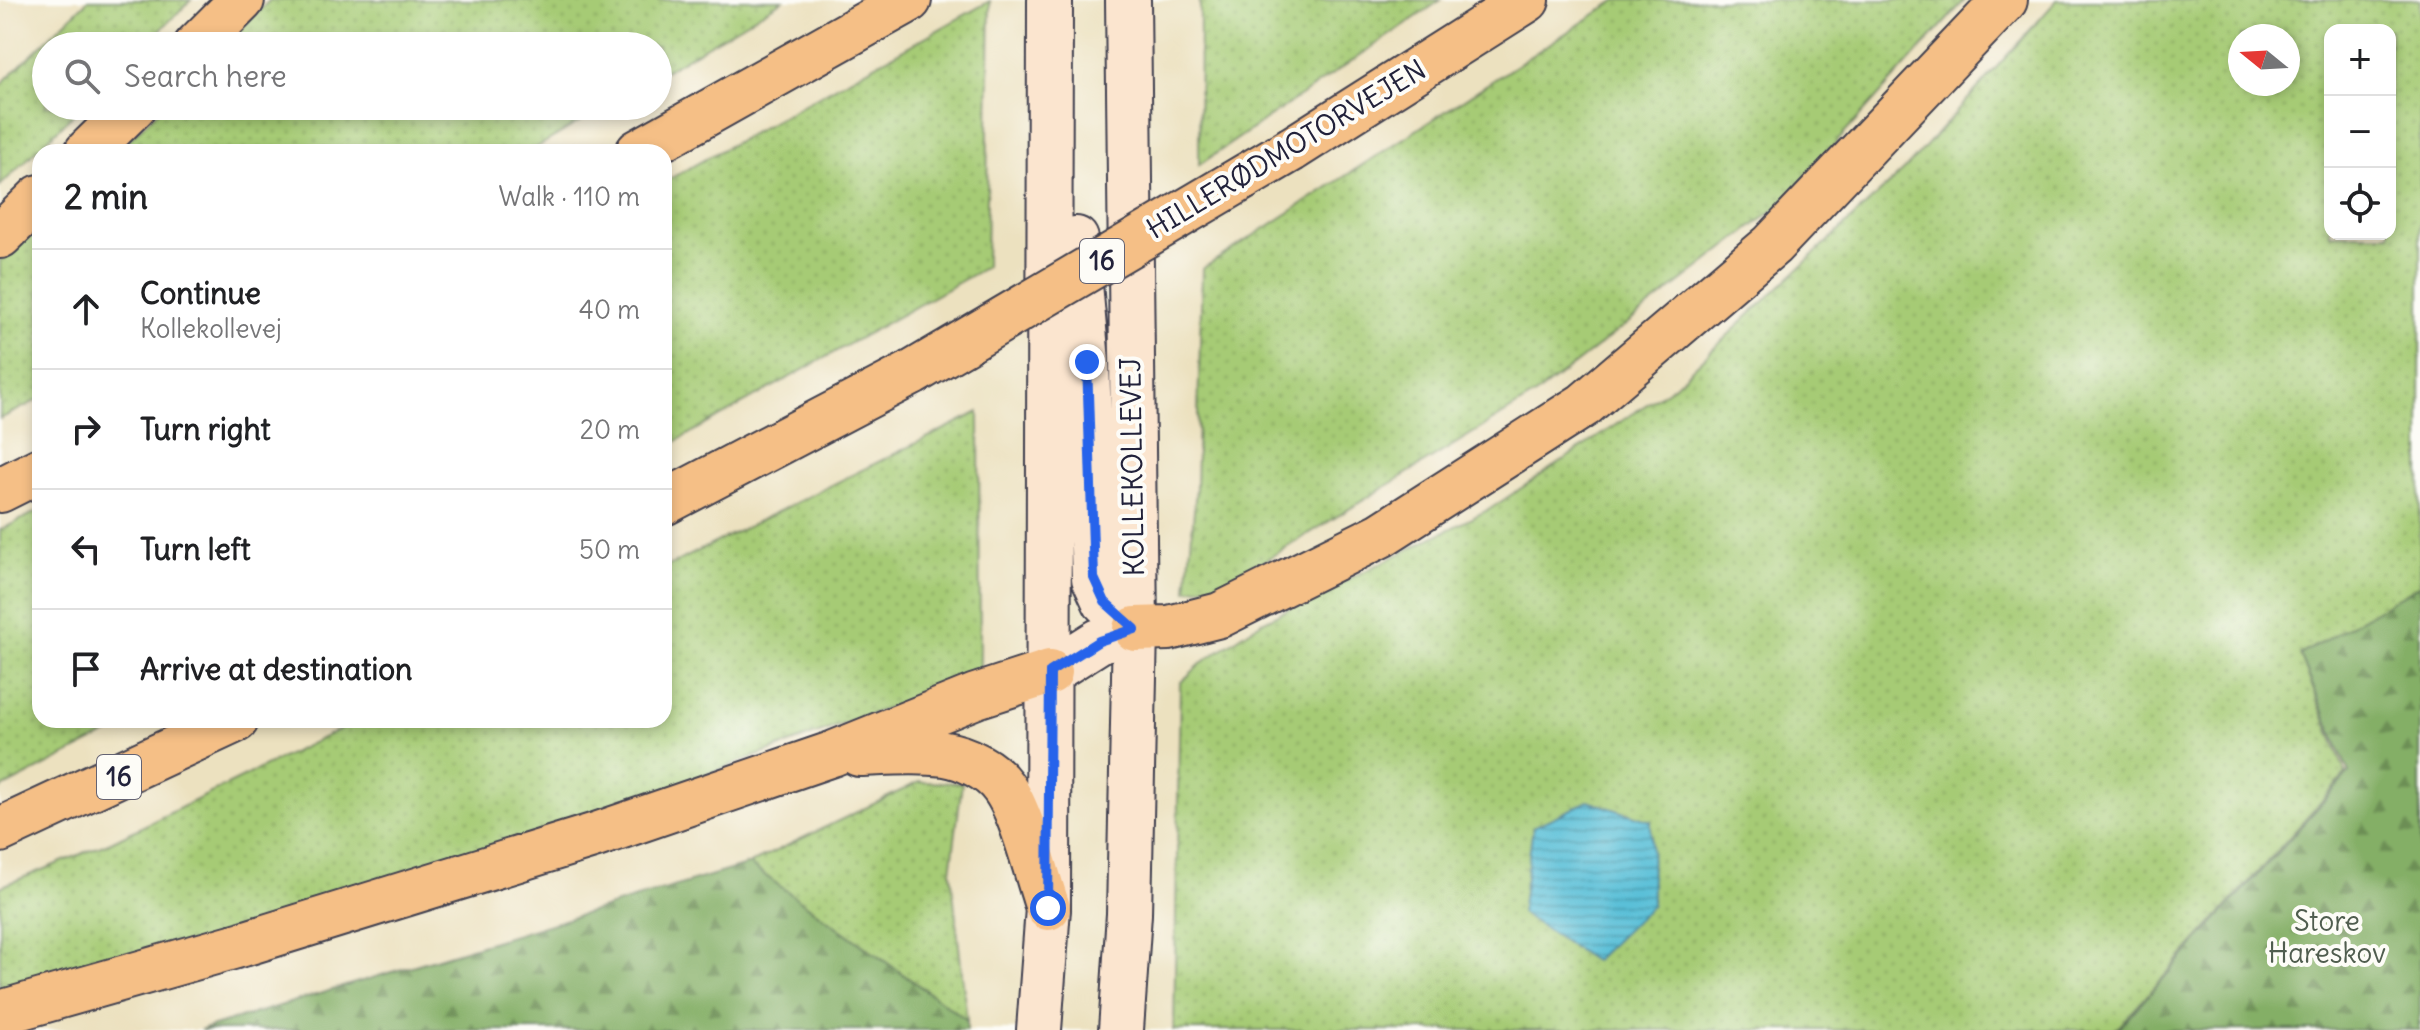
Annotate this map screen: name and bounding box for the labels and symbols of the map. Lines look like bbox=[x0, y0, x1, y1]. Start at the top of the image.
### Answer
north arrow bbox=[2228, 24, 2300, 96]
street label: HILLERØDMOTORVEJEN bbox=[1140, 51, 1432, 247]
road number: 16 bbox=[1080, 239, 1124, 283]
route end bbox=[1069, 344, 1105, 380]
street label: KOLLEKOLLEVEJ bbox=[1112, 357, 1152, 577]
road number: 16 bbox=[97, 755, 141, 799]
route start bbox=[1030, 890, 1066, 926]
park label: Store Hareskov bbox=[2268, 903, 2386, 971]

